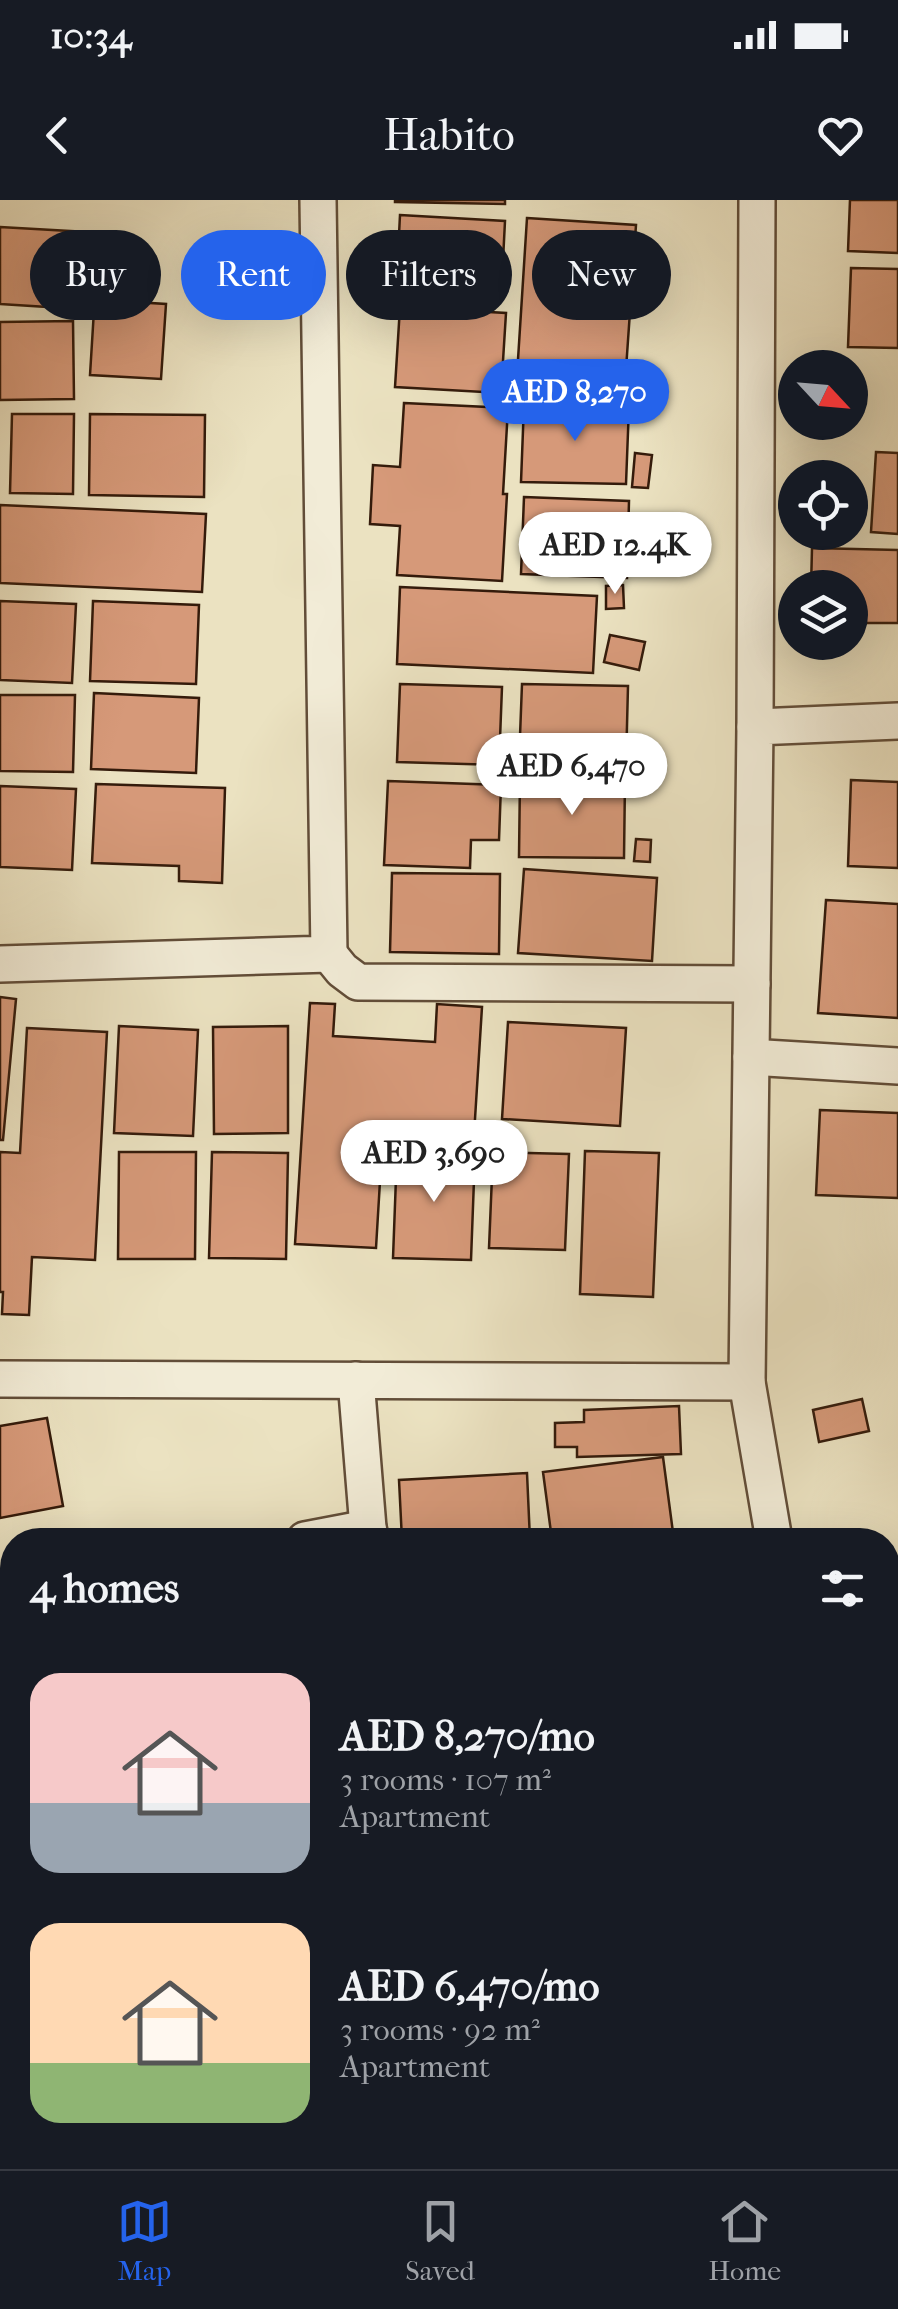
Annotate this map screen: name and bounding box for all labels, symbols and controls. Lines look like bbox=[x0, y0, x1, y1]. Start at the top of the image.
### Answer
text: 10:34 bbox=[50, 13, 132, 58]
icon: back bbox=[30, 108, 85, 163]
icon: heart bbox=[813, 108, 868, 163]
text: Habito bbox=[383, 109, 515, 162]
chip: Buy bbox=[30, 230, 161, 320]
chip: Rent bbox=[181, 230, 326, 320]
chip: Filters bbox=[346, 230, 512, 320]
chip: New bbox=[532, 230, 671, 320]
north arrow bbox=[778, 350, 868, 440]
map controls bbox=[778, 350, 868, 660]
pin: AED 8,270 bbox=[461, 359, 689, 444]
text: AED 8,270 bbox=[503, 373, 647, 410]
button: locate bbox=[778, 460, 868, 550]
pin: AED 12.4K bbox=[501, 512, 729, 597]
text: AED 12.4K bbox=[541, 526, 689, 563]
button: layers bbox=[778, 570, 868, 660]
pin: AED 6,470 bbox=[458, 733, 686, 818]
text: AED 6,470 bbox=[498, 747, 646, 784]
pin: AED 3,690 bbox=[320, 1120, 548, 1205]
text: AED 3,690 bbox=[363, 1134, 505, 1171]
icon: filters bbox=[815, 1561, 870, 1616]
text: 4 homes bbox=[30, 1564, 179, 1613]
text: AED 8,270/mo bbox=[340, 1712, 595, 1761]
icon: home bbox=[110, 1713, 230, 1833]
text: 3 rooms · 107 m² bbox=[340, 1761, 551, 1798]
text: Apartment bbox=[340, 1798, 490, 1835]
text: AED 6,470/mo bbox=[340, 1962, 600, 2011]
icon: home bbox=[110, 1963, 230, 2083]
text: 3 rooms · 92 m² bbox=[340, 2011, 540, 2048]
text: Apartment bbox=[340, 2048, 490, 2085]
tab: Map bbox=[117, 2194, 172, 2287]
tab: Saved bbox=[405, 2194, 475, 2287]
tab: Home bbox=[708, 2194, 781, 2287]

